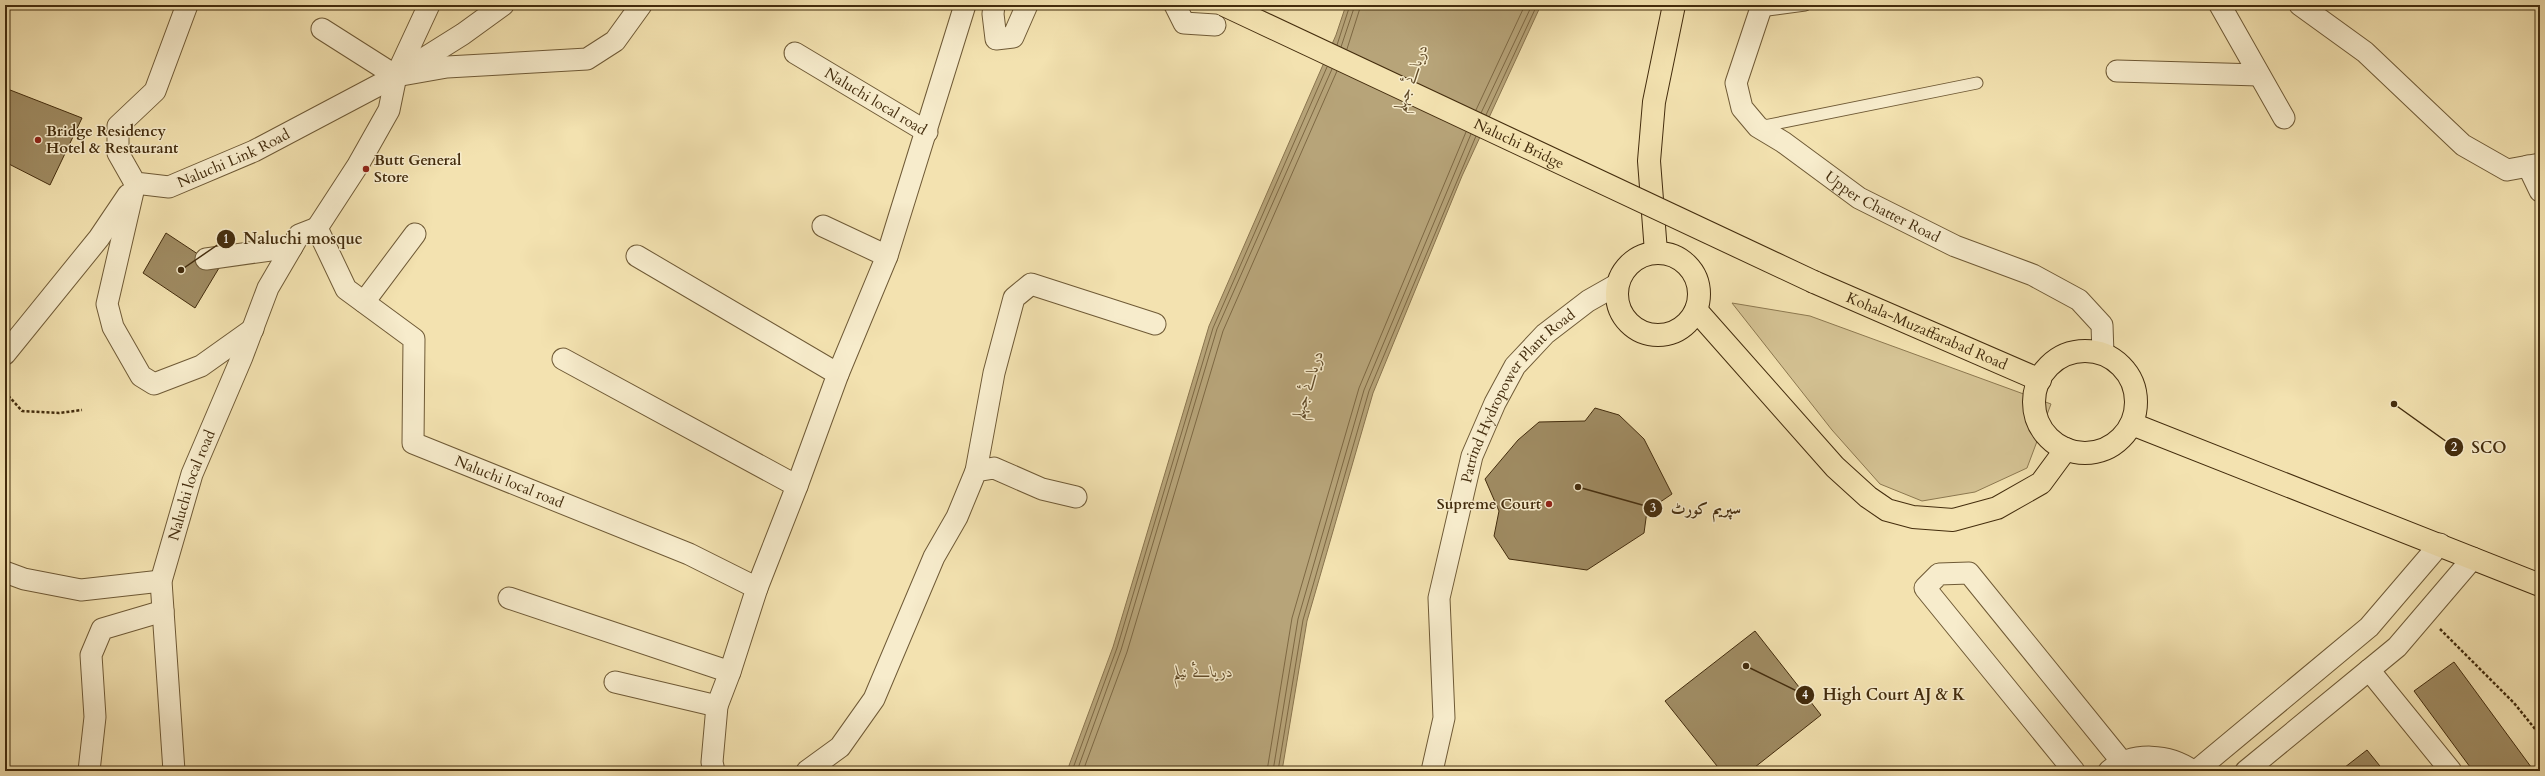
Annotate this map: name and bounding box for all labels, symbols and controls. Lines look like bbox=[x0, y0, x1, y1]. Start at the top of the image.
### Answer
water label: دریائے جہلم bbox=[1389, 41, 1438, 117]
street label: Naluchi local road bbox=[821, 63, 931, 140]
street label: Naluchi Bridge bbox=[1471, 114, 1568, 173]
place label: Bridge Residency Hotel & Restaurant bbox=[46, 121, 179, 158]
street label: Naluchi Link Road bbox=[174, 124, 293, 192]
marker: Bridge Residency Hotel & Restaurant bbox=[33, 135, 43, 145]
place label: Butt General Store bbox=[374, 150, 462, 187]
marker: Butt General Store bbox=[361, 164, 371, 174]
street label: Upper Chatter Road bbox=[1821, 166, 1943, 247]
callout: Naluchi mosque bbox=[216, 225, 371, 253]
text: Naluchi mosque bbox=[243, 228, 363, 250]
text: 1 bbox=[223, 231, 229, 247]
street label: Kohala-Muzaffarabad Road bbox=[1843, 287, 2010, 375]
street label: Patrind Hydropower Plant Road bbox=[1456, 305, 1579, 485]
water label: دریائے جہلم bbox=[1287, 348, 1334, 424]
street label: Naluchi local road bbox=[163, 427, 220, 543]
callout: SCO bbox=[2444, 433, 2515, 461]
text: SCO bbox=[2471, 437, 2507, 459]
text: 2 bbox=[2451, 439, 2457, 455]
street label: Naluchi local road bbox=[452, 451, 567, 513]
place label: Supreme Court bbox=[1437, 494, 1542, 514]
callout: سپریم کورٹ bbox=[1643, 494, 1750, 522]
text: سپریم کورٹ bbox=[1671, 498, 1741, 523]
marker: Supreme Court bbox=[1544, 499, 1554, 509]
text: 3 bbox=[1650, 500, 1656, 516]
water label: دریائے نیلم bbox=[1173, 661, 1233, 688]
callout: High Court AJ & K bbox=[1795, 681, 1974, 709]
text: High Court AJ & K bbox=[1823, 684, 1965, 706]
text: 4 bbox=[1802, 687, 1808, 703]

